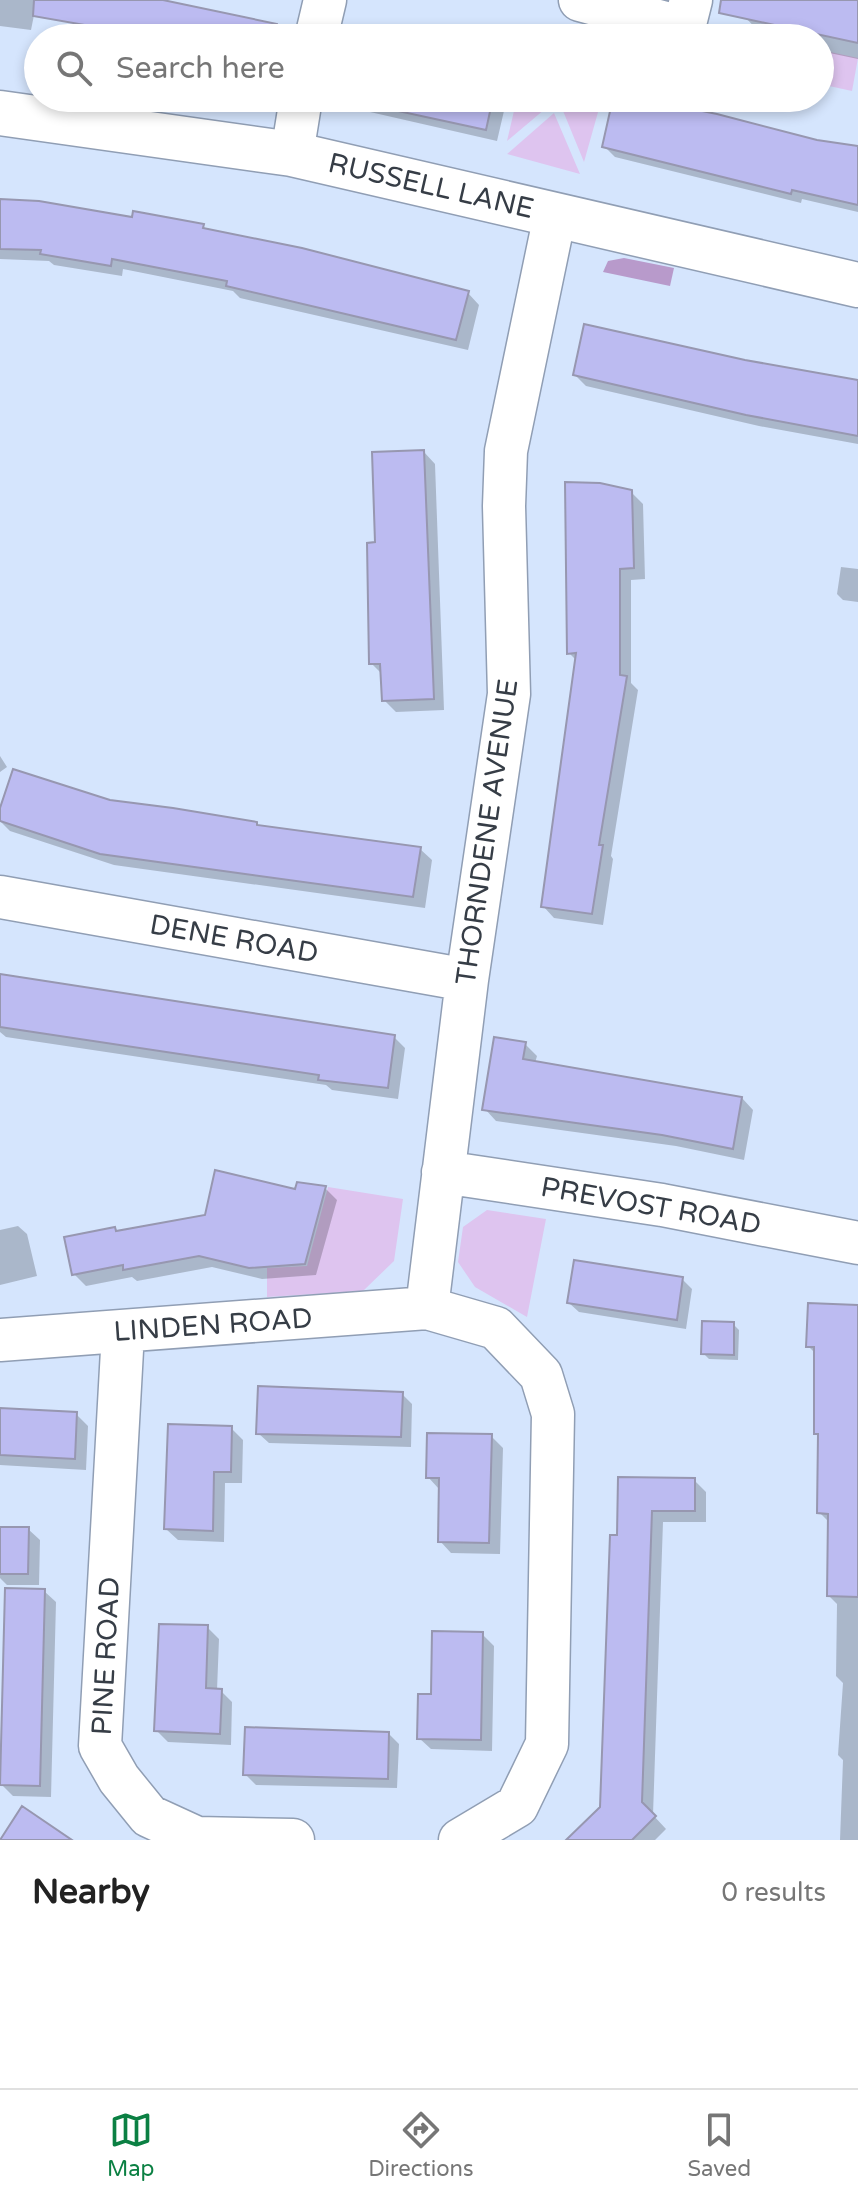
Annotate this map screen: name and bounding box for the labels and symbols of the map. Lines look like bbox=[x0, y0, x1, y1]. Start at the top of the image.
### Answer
street label: RUSSELL LANE bbox=[325, 146, 537, 226]
street label: THORNDENE AVENUE bbox=[449, 677, 525, 987]
street label: DENE ROAD bbox=[147, 907, 321, 971]
street label: PREVOST ROAD bbox=[538, 1170, 764, 1242]
street label: LINDEN ROAD bbox=[112, 1301, 314, 1349]
street label: PINE ROAD bbox=[85, 1576, 127, 1736]

